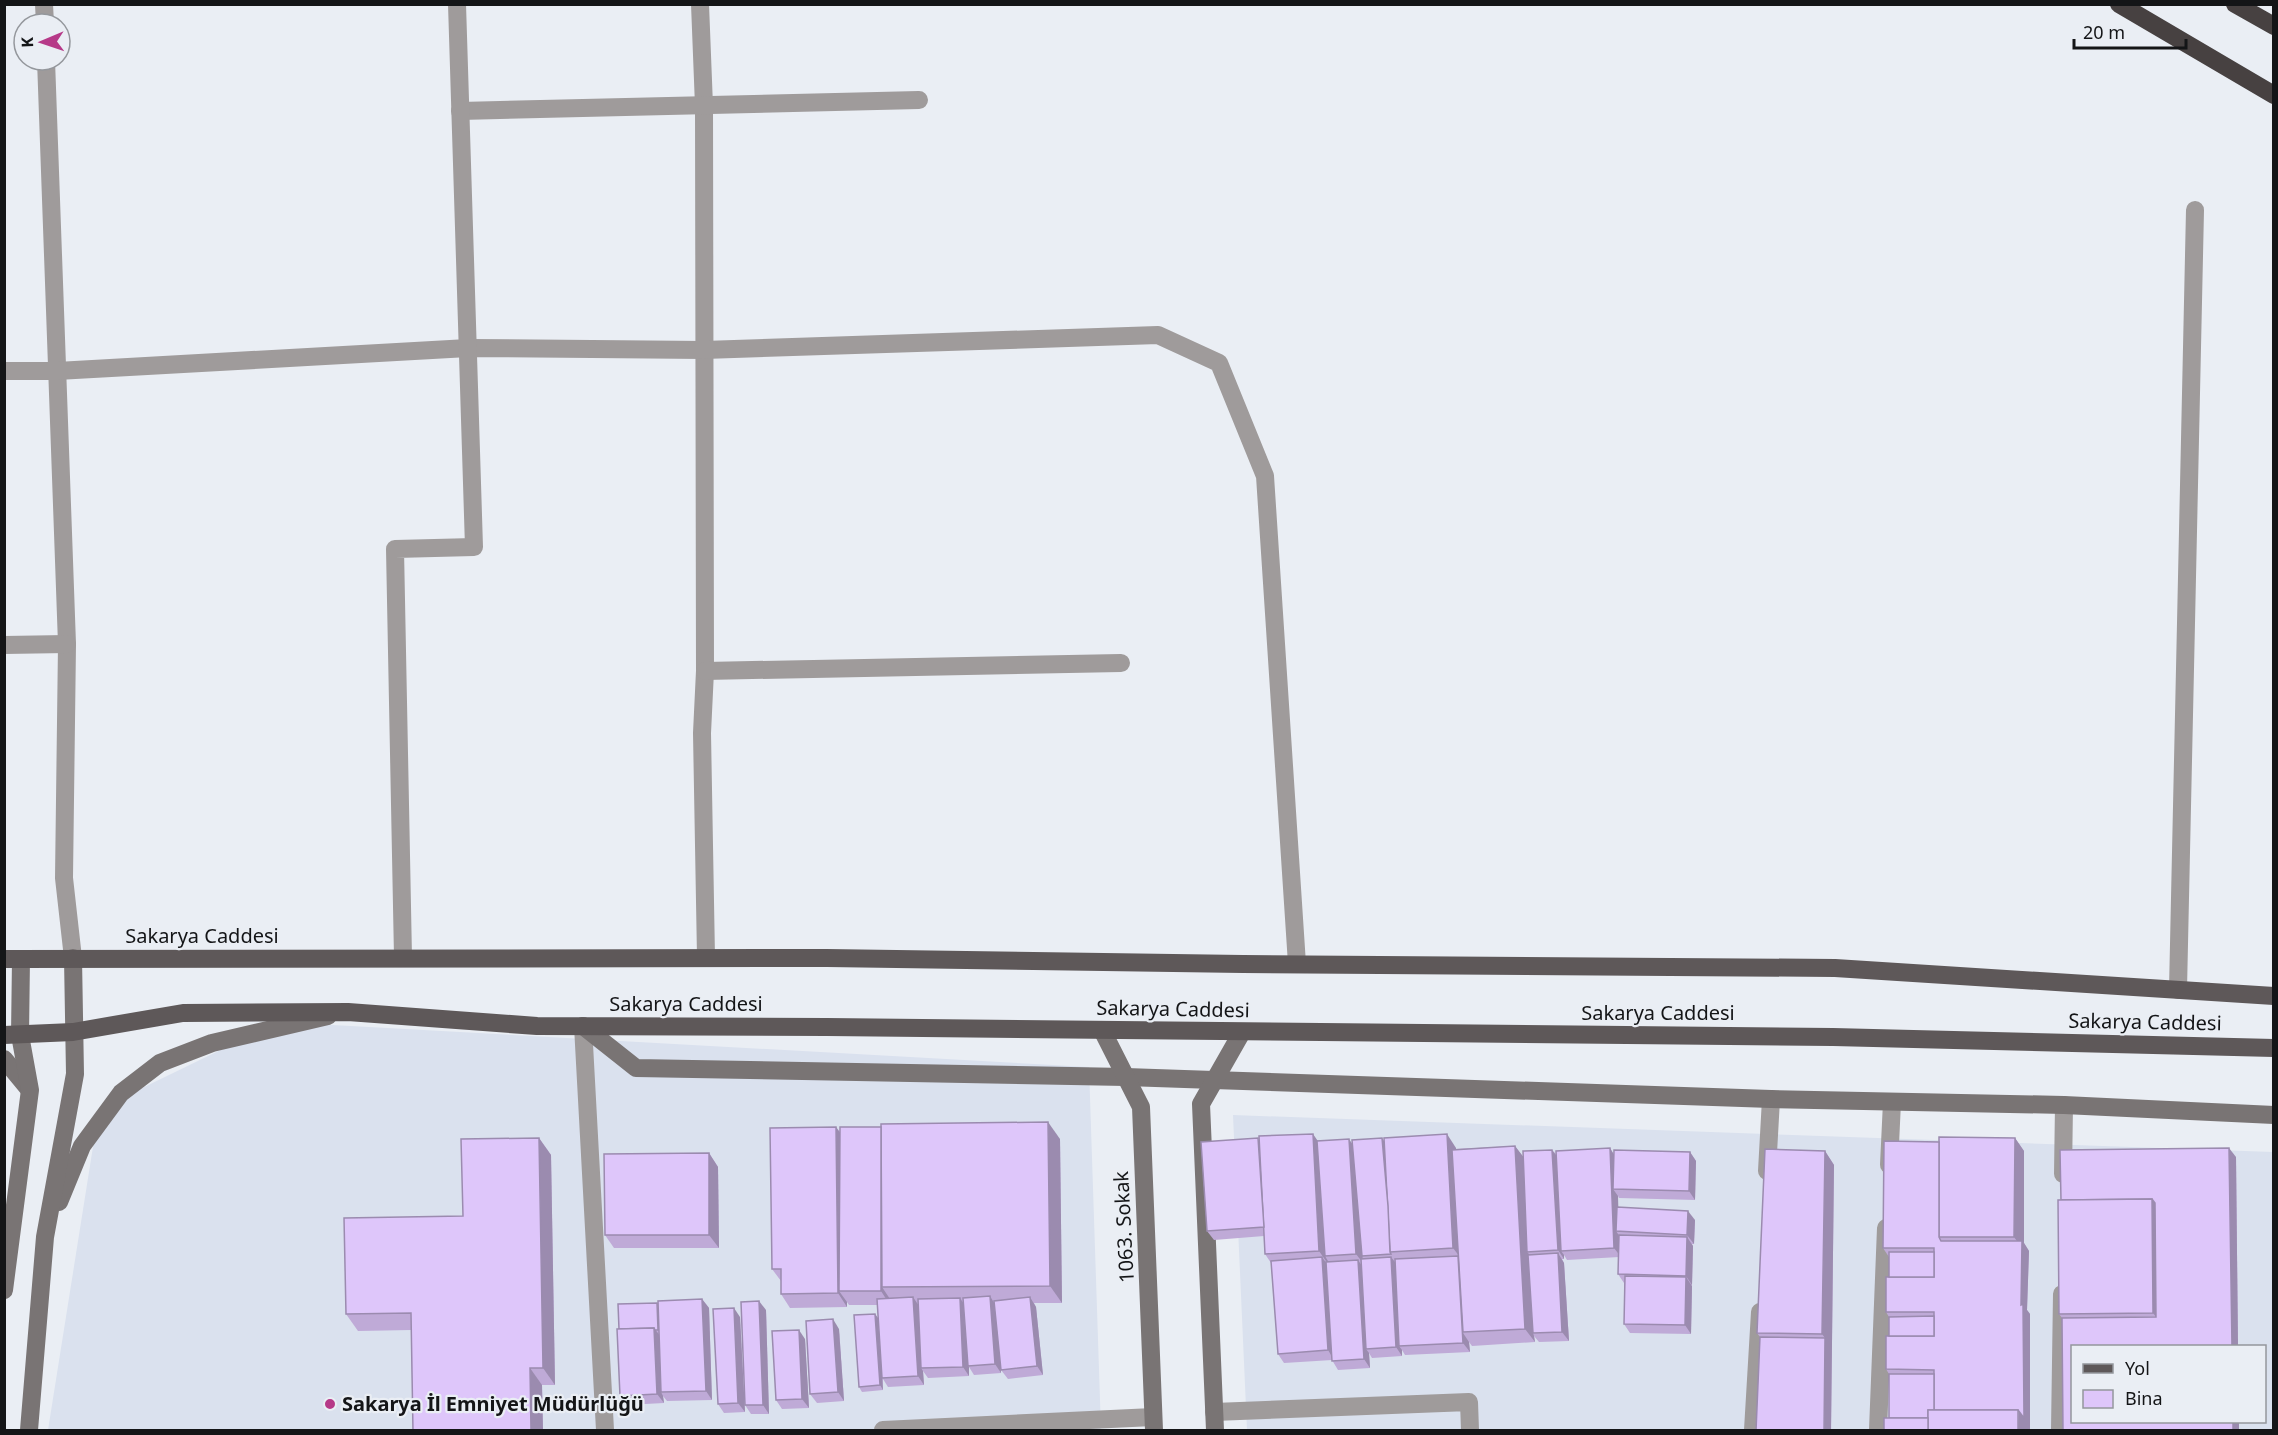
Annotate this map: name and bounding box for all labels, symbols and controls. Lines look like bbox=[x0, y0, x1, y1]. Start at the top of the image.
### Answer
north arrow bbox=[12, 12, 72, 72]
scale bar bbox=[2074, 12, 2186, 50]
text: 20 m bbox=[2083, 20, 2125, 44]
text: K bbox=[16, 36, 38, 48]
street label: Sakarya Caddesi bbox=[125, 922, 279, 949]
street label: Sakarya Caddesi bbox=[609, 990, 763, 1017]
street label: Sakarya Caddesi bbox=[1096, 994, 1250, 1023]
street label: Sakarya Caddesi bbox=[1581, 999, 1735, 1026]
street label: Sakarya Caddesi bbox=[2068, 1007, 2222, 1036]
street label: 1063. Sokak bbox=[1107, 1170, 1140, 1284]
legend bbox=[2071, 1345, 2266, 1423]
text: Yol bbox=[2125, 1356, 2150, 1380]
text: Bina bbox=[2125, 1386, 2163, 1410]
place label: Sakarya İl Emniyet Müdürlüğü bbox=[342, 1390, 644, 1417]
marker: Sakarya İl Emniyet Müdürlüğü bbox=[323, 1397, 337, 1411]

